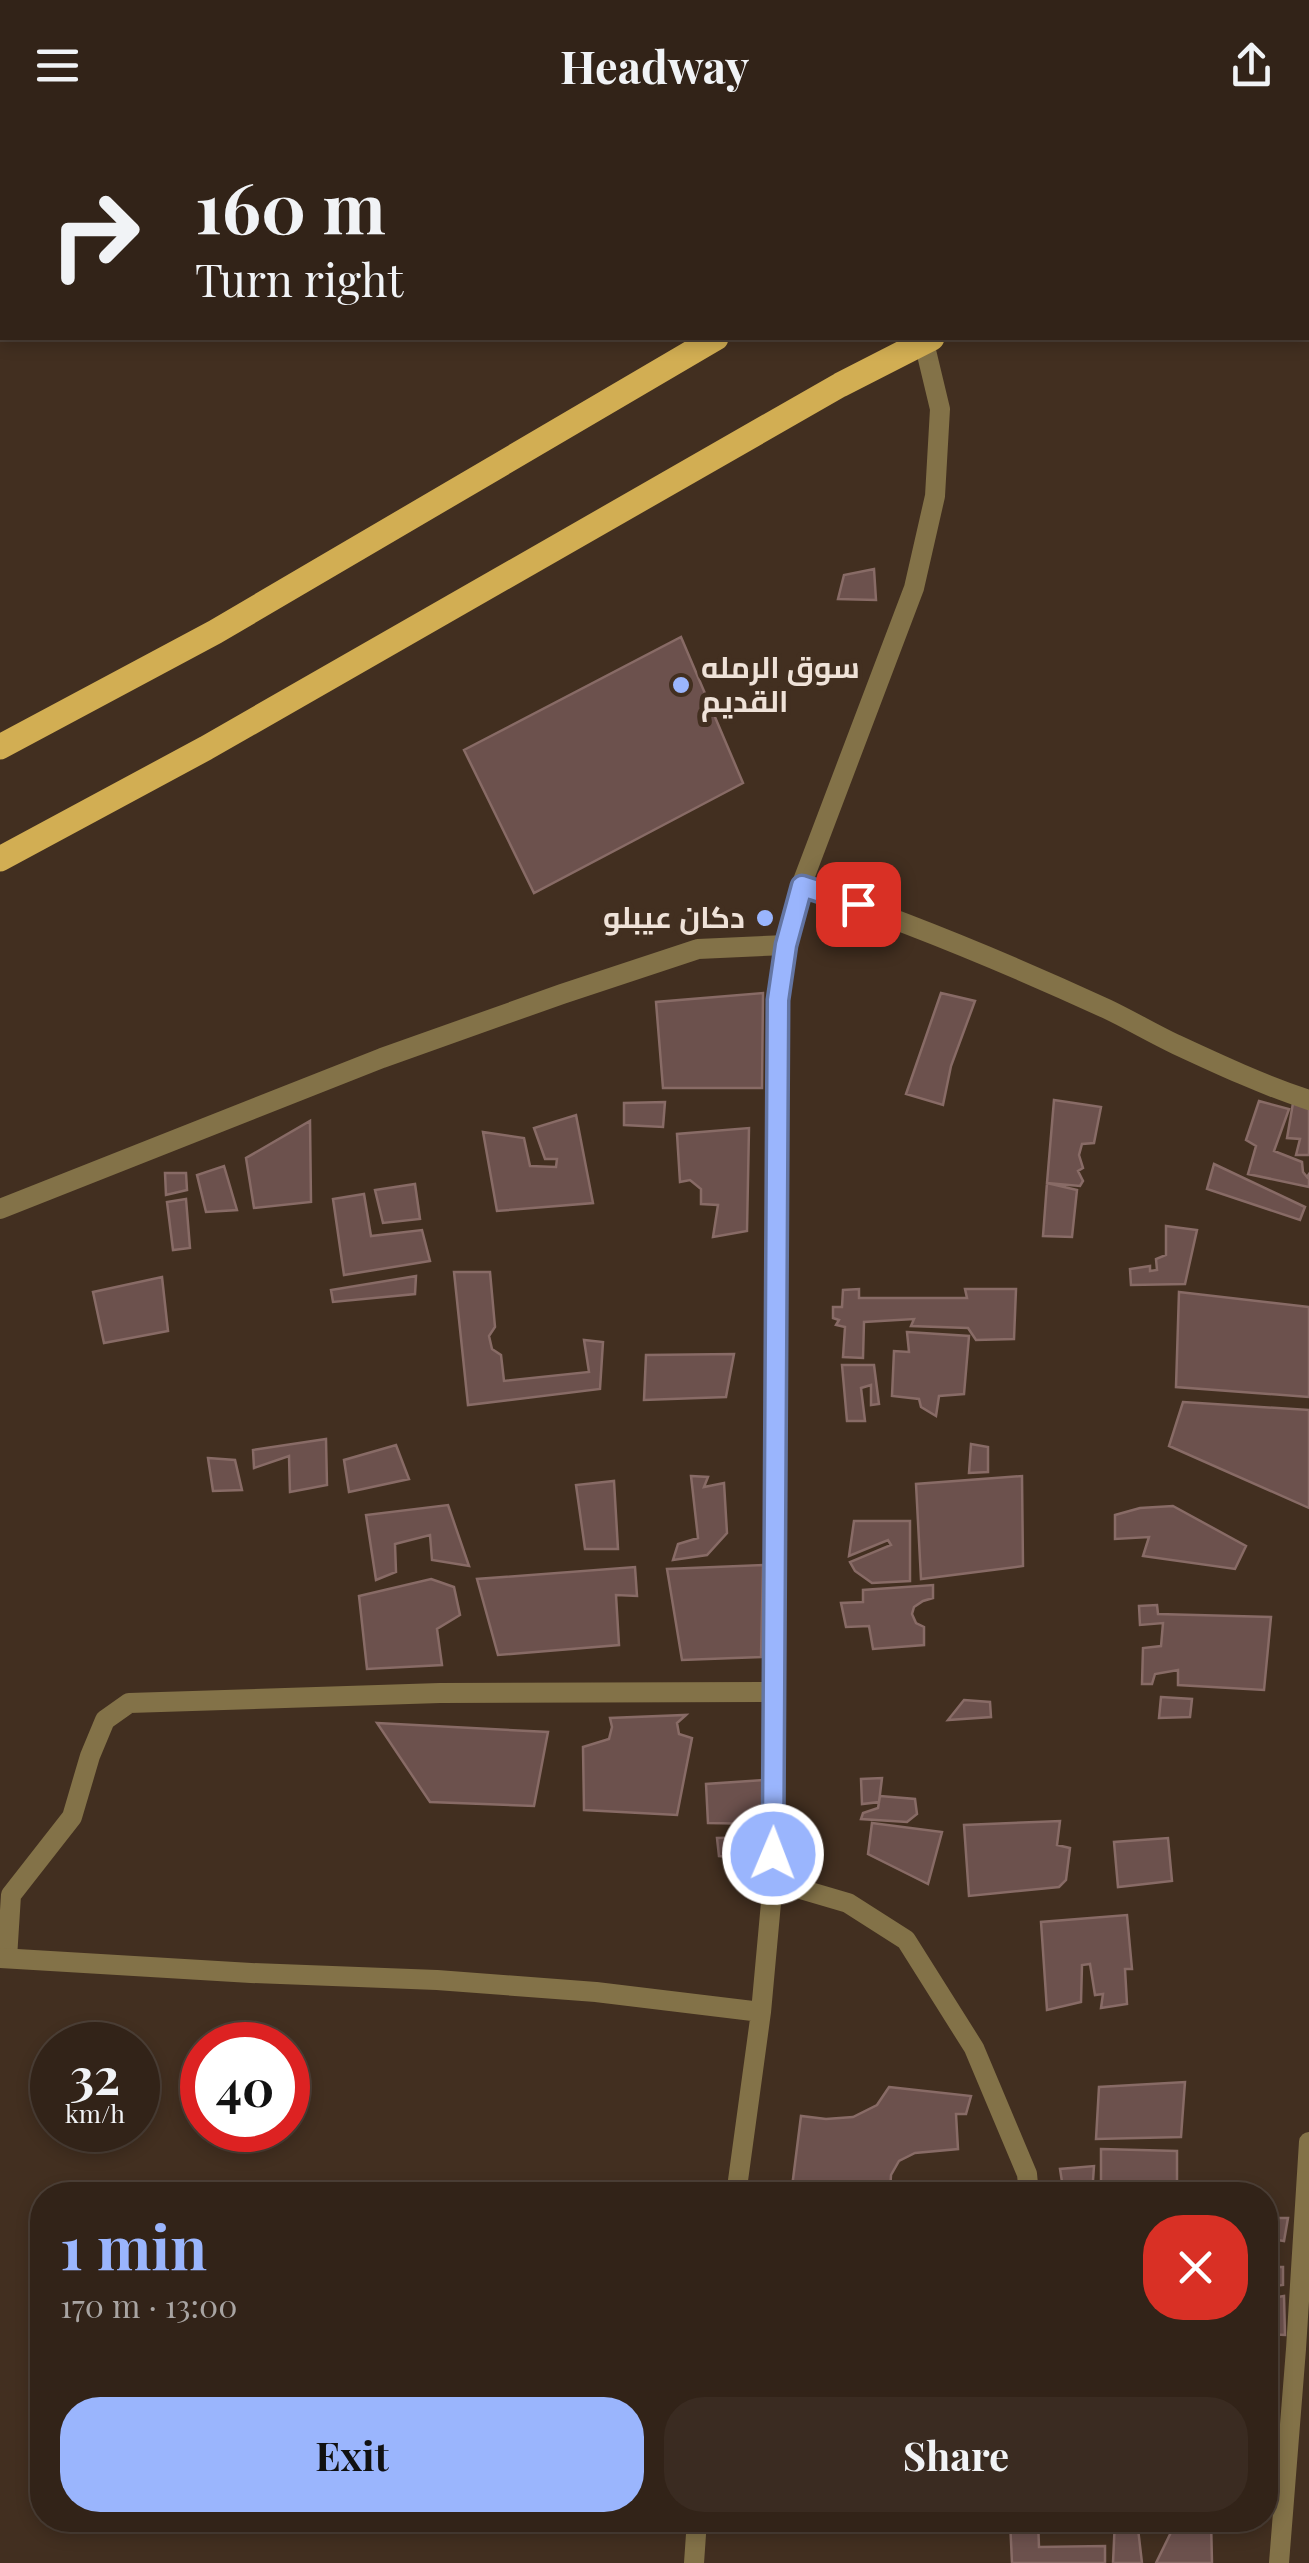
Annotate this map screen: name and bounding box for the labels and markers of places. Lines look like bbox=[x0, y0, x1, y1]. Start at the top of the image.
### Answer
place label: سوق الرمله القديم bbox=[701, 646, 860, 722]
marker: سوق الرمله القديم bbox=[670, 674, 692, 696]
pin bbox=[816, 862, 901, 947]
place label: دكان عيبلو bbox=[603, 896, 745, 936]
marker: دكان عيبلو bbox=[754, 907, 776, 929]

